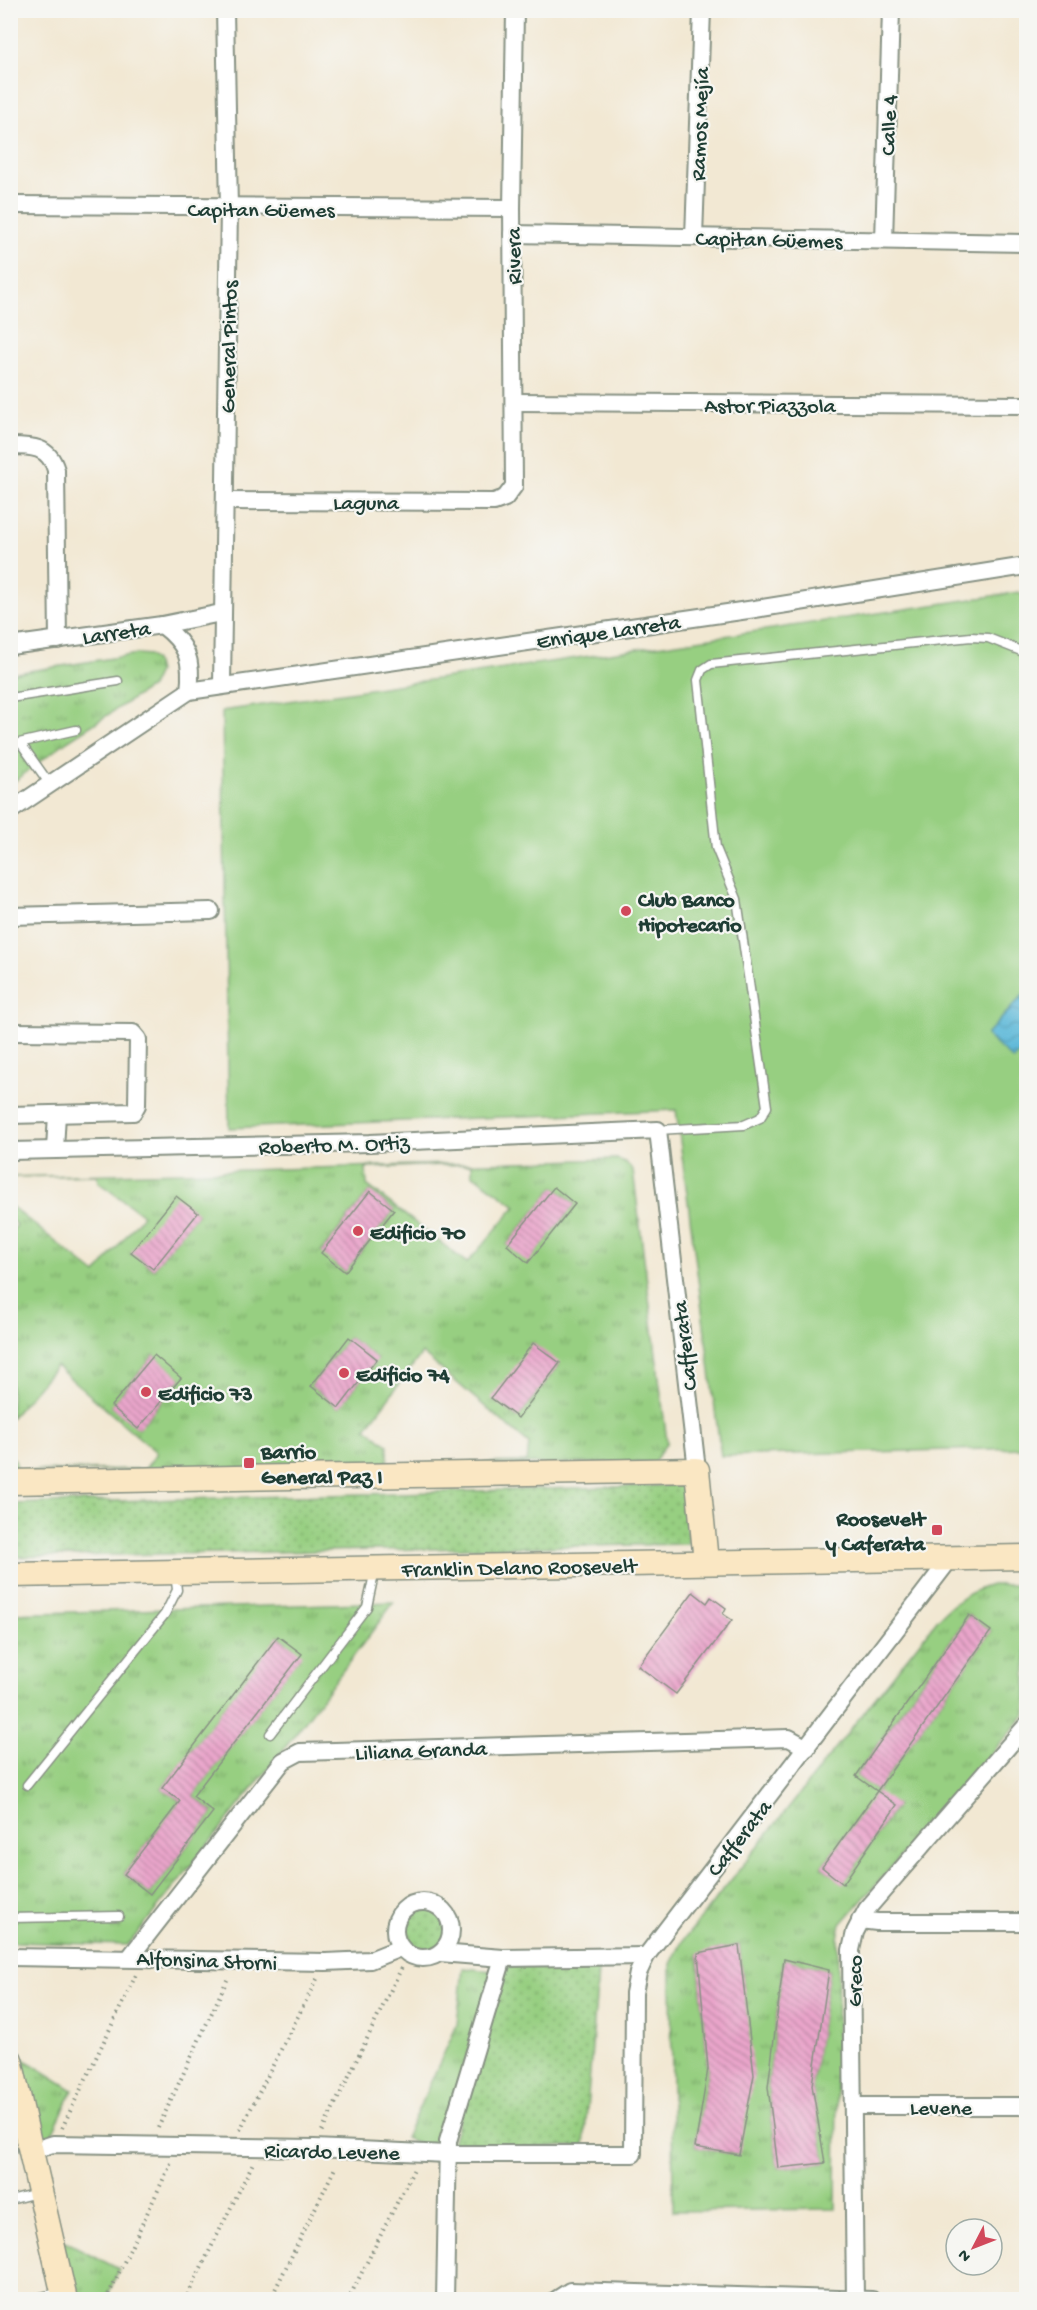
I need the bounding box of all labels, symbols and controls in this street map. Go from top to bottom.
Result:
street label: Ramos Mejía [687,66,717,182]
street label: Calle 4 [877,94,905,156]
street label: Capitan Güemes [187,199,336,225]
street label: Rivera [502,226,529,285]
street label: Capitan Güemes [695,228,844,256]
street label: General Pintos [217,279,245,414]
street label: Astor Piazzola [704,395,837,421]
street label: Laguna [333,492,400,518]
street label: Enrique Larreta [535,611,683,657]
street label: Larreta [81,617,153,653]
place label: Club Banco Hipotecario [637,889,742,940]
marker: Club Banco Hipotecario [619,904,633,918]
street label: Roberto M. Ortiz [258,1131,411,1163]
place label: Edificio 70 [370,1222,466,1248]
marker: Edificio 70 [351,1224,365,1238]
street label: Cafferata [668,1298,705,1392]
place label: Edificio 74 [356,1364,450,1390]
marker: Edificio 74 [337,1366,351,1380]
place label: Edificio 73 [158,1383,253,1409]
marker: Edificio 73 [139,1385,153,1399]
place label: Barrio General Paz I [260,1441,383,1492]
marker: Barrio General Paz I [242,1456,256,1470]
place label: Roosevelt y Caferata [825,1508,927,1559]
marker: Roosevelt y Caferata [930,1523,944,1537]
street label: Franklin Delano Roosevelt [400,1555,639,1585]
street label: Liliana Granda [355,1738,488,1768]
street label: Cafferata [703,1795,780,1883]
street label: Alfonsina Storni [136,1948,278,1978]
street label: Greco [844,1955,870,2007]
street label: Levene [910,2097,973,2123]
street label: Ricardo Levene [264,2140,401,2168]
north arrow [944,2217,1004,2277]
text: N [955,2244,976,2265]

